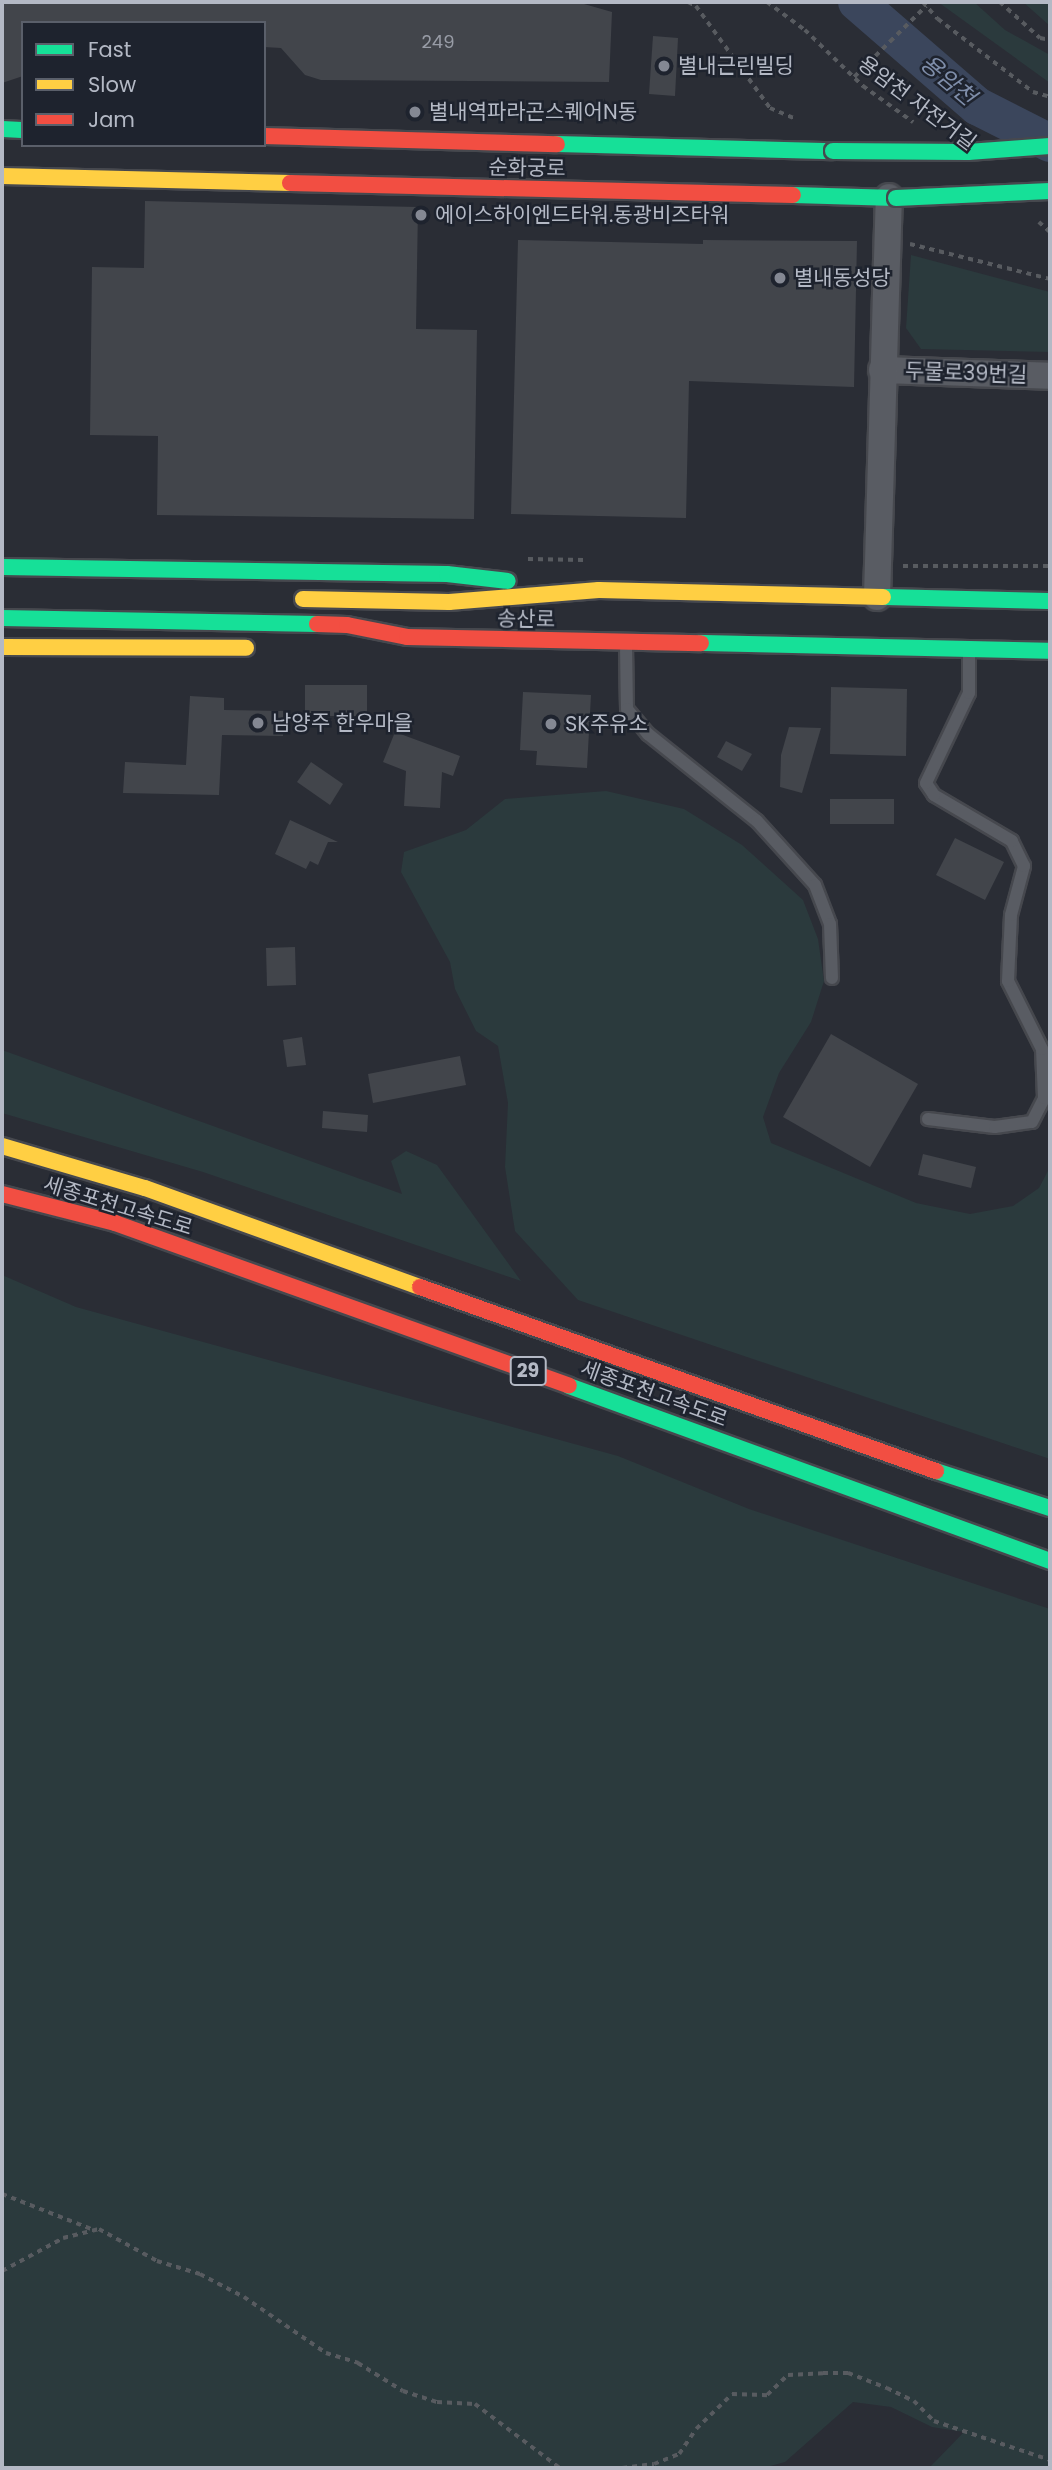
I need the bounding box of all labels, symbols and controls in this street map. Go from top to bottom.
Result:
legend [21,21,266,147]
house number: 249 [421,31,455,53]
text: Fast [88,35,131,64]
water label: 용암천 [915,49,981,111]
street label: 용암천 자전거길 [853,51,981,155]
place label: 별내근린빌딩 [678,53,794,79]
marker: 별내근린빌딩 [656,58,672,74]
text: Slow [88,70,136,99]
place label: 별내역파라곤스퀘어N동 [429,99,637,125]
marker: 별내역파라곤스퀘어N동 [407,104,423,120]
text: Jam [88,105,135,134]
street label: 순화궁로 [488,155,566,181]
place label: 에이스하이엔드타워.동광비즈타워 [435,202,729,228]
marker: 에이스하이엔드타워.동광비즈타워 [413,207,429,223]
place label: 별내동성당 [794,265,891,291]
marker: 별내동성당 [772,270,788,286]
street label: 두물로39번길 [904,358,1028,388]
street label: 송산로 [497,606,555,632]
place label: 남양주 한우마을 [272,710,413,736]
place label: SK주유소 [565,711,648,737]
marker: 남양주 한우마을 [250,715,266,731]
marker: SK주유소 [543,716,559,732]
street label: 세종포천고속도로 [40,1171,196,1241]
road number: 29 [509,1356,547,1386]
street label: 세종포천고속도로 [577,1356,731,1432]

